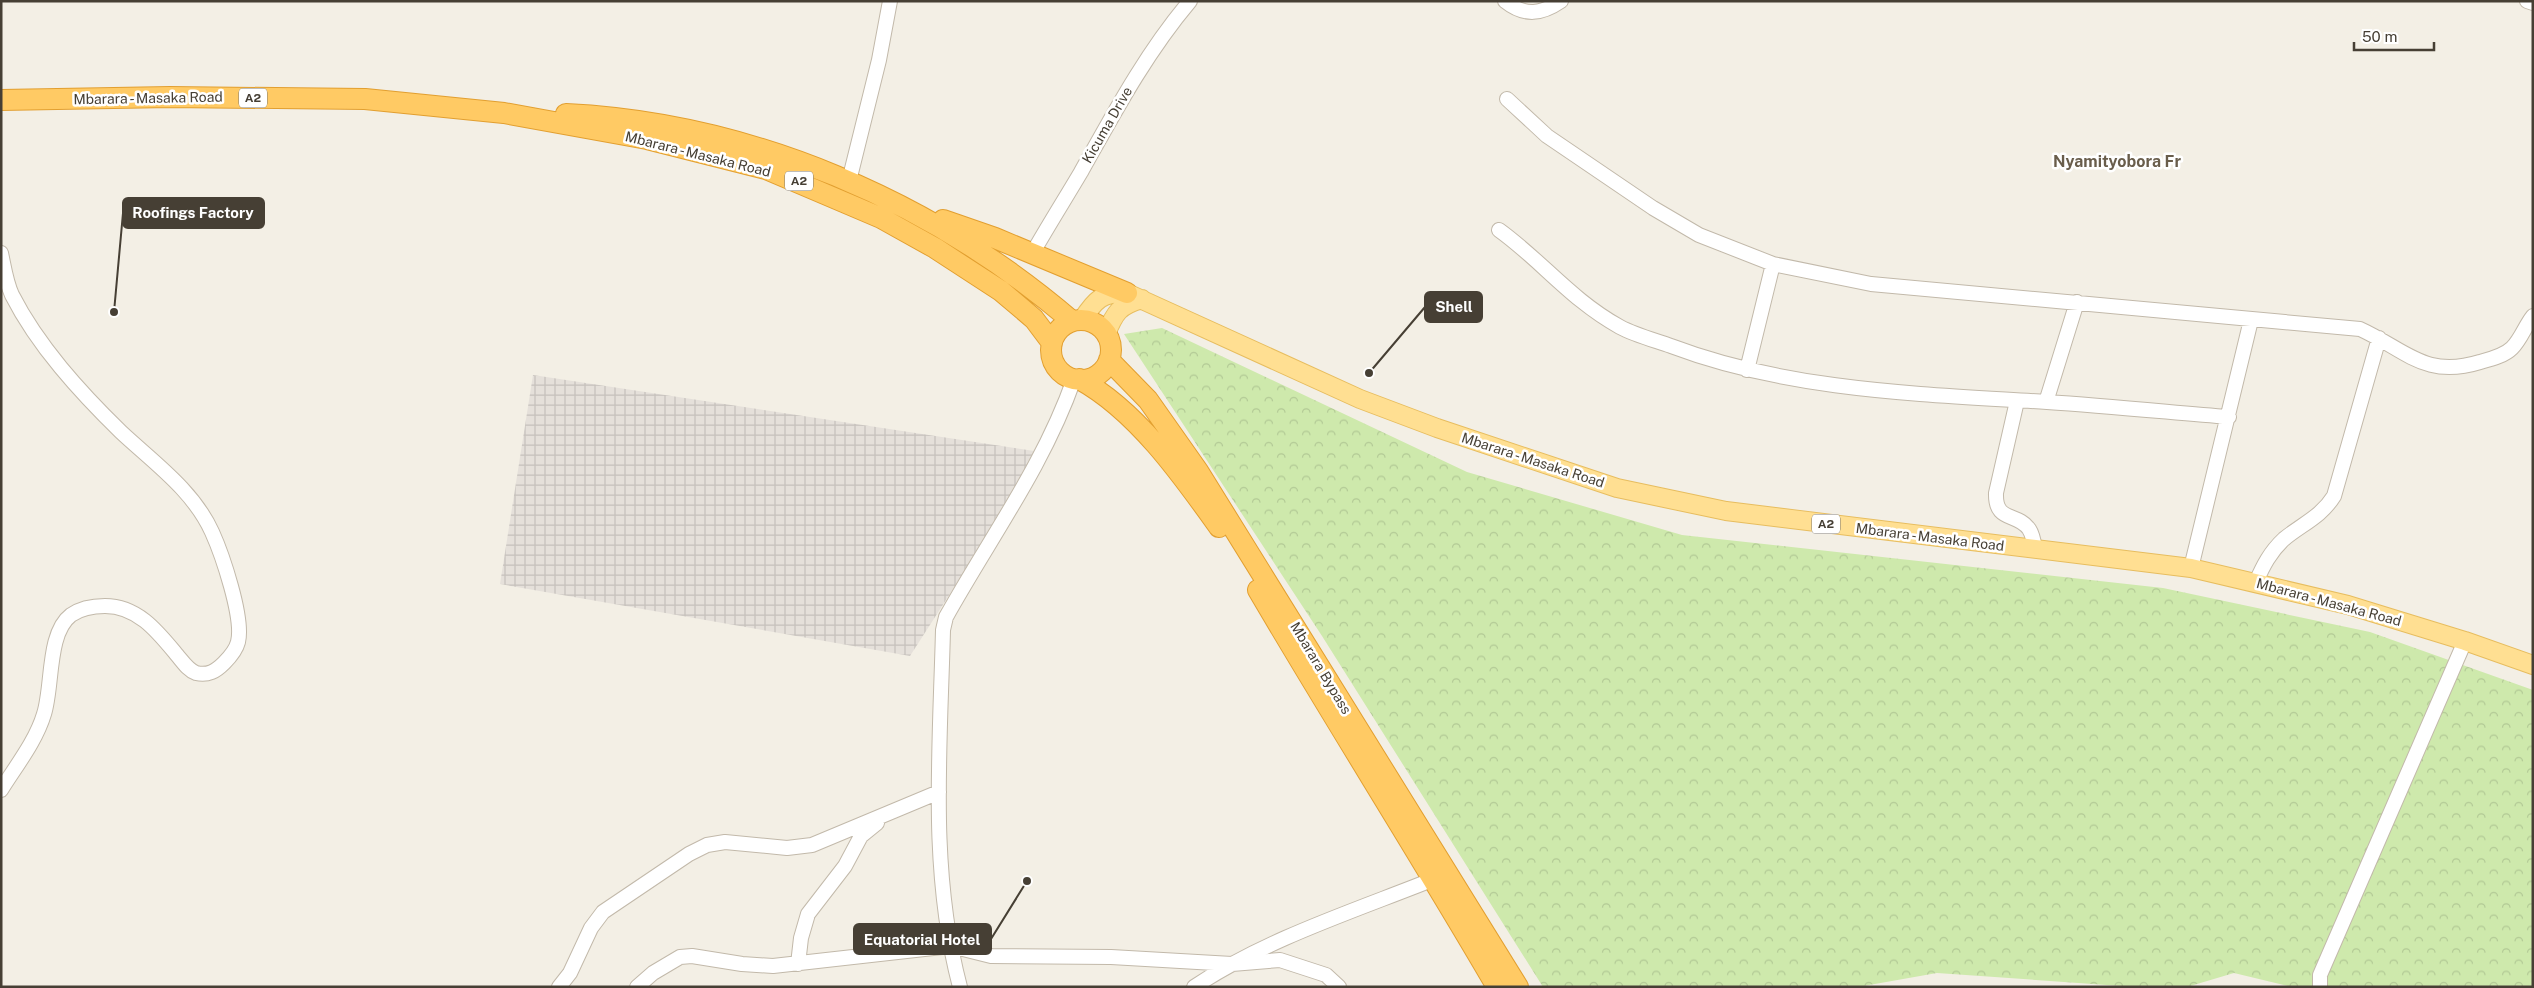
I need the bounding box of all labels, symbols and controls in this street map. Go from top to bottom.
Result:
scale bar [2354,20,2434,52]
text: 50 m [2362,28,2397,45]
street label: Kicuma Drive [1079,84,1135,166]
street label: Mbarara - Masaka Road [73,89,223,107]
road number: A2 [239,89,267,108]
street label: Mbarara - Masaka Road [624,128,772,180]
district label: Nyamityobora Fr [2053,152,2181,171]
road number: A2 [785,172,813,190]
callout: Roofings Factory [123,198,264,228]
text: Roofings Factory [132,204,254,221]
callout: Shell [1425,292,1482,322]
text: Shell [1435,298,1473,315]
street label: Mbarara - Masaka Road [1459,429,1607,491]
road number: A2 [1812,514,1840,534]
street label: Mbarara - Masaka Road [1855,520,2005,554]
street label: Mbarara - Masaka Road [2255,575,2403,629]
street label: Mbarara Bypass [1287,619,1355,717]
callout: Equatorial Hotel [854,924,991,954]
text: Equatorial Hotel [864,931,980,948]

